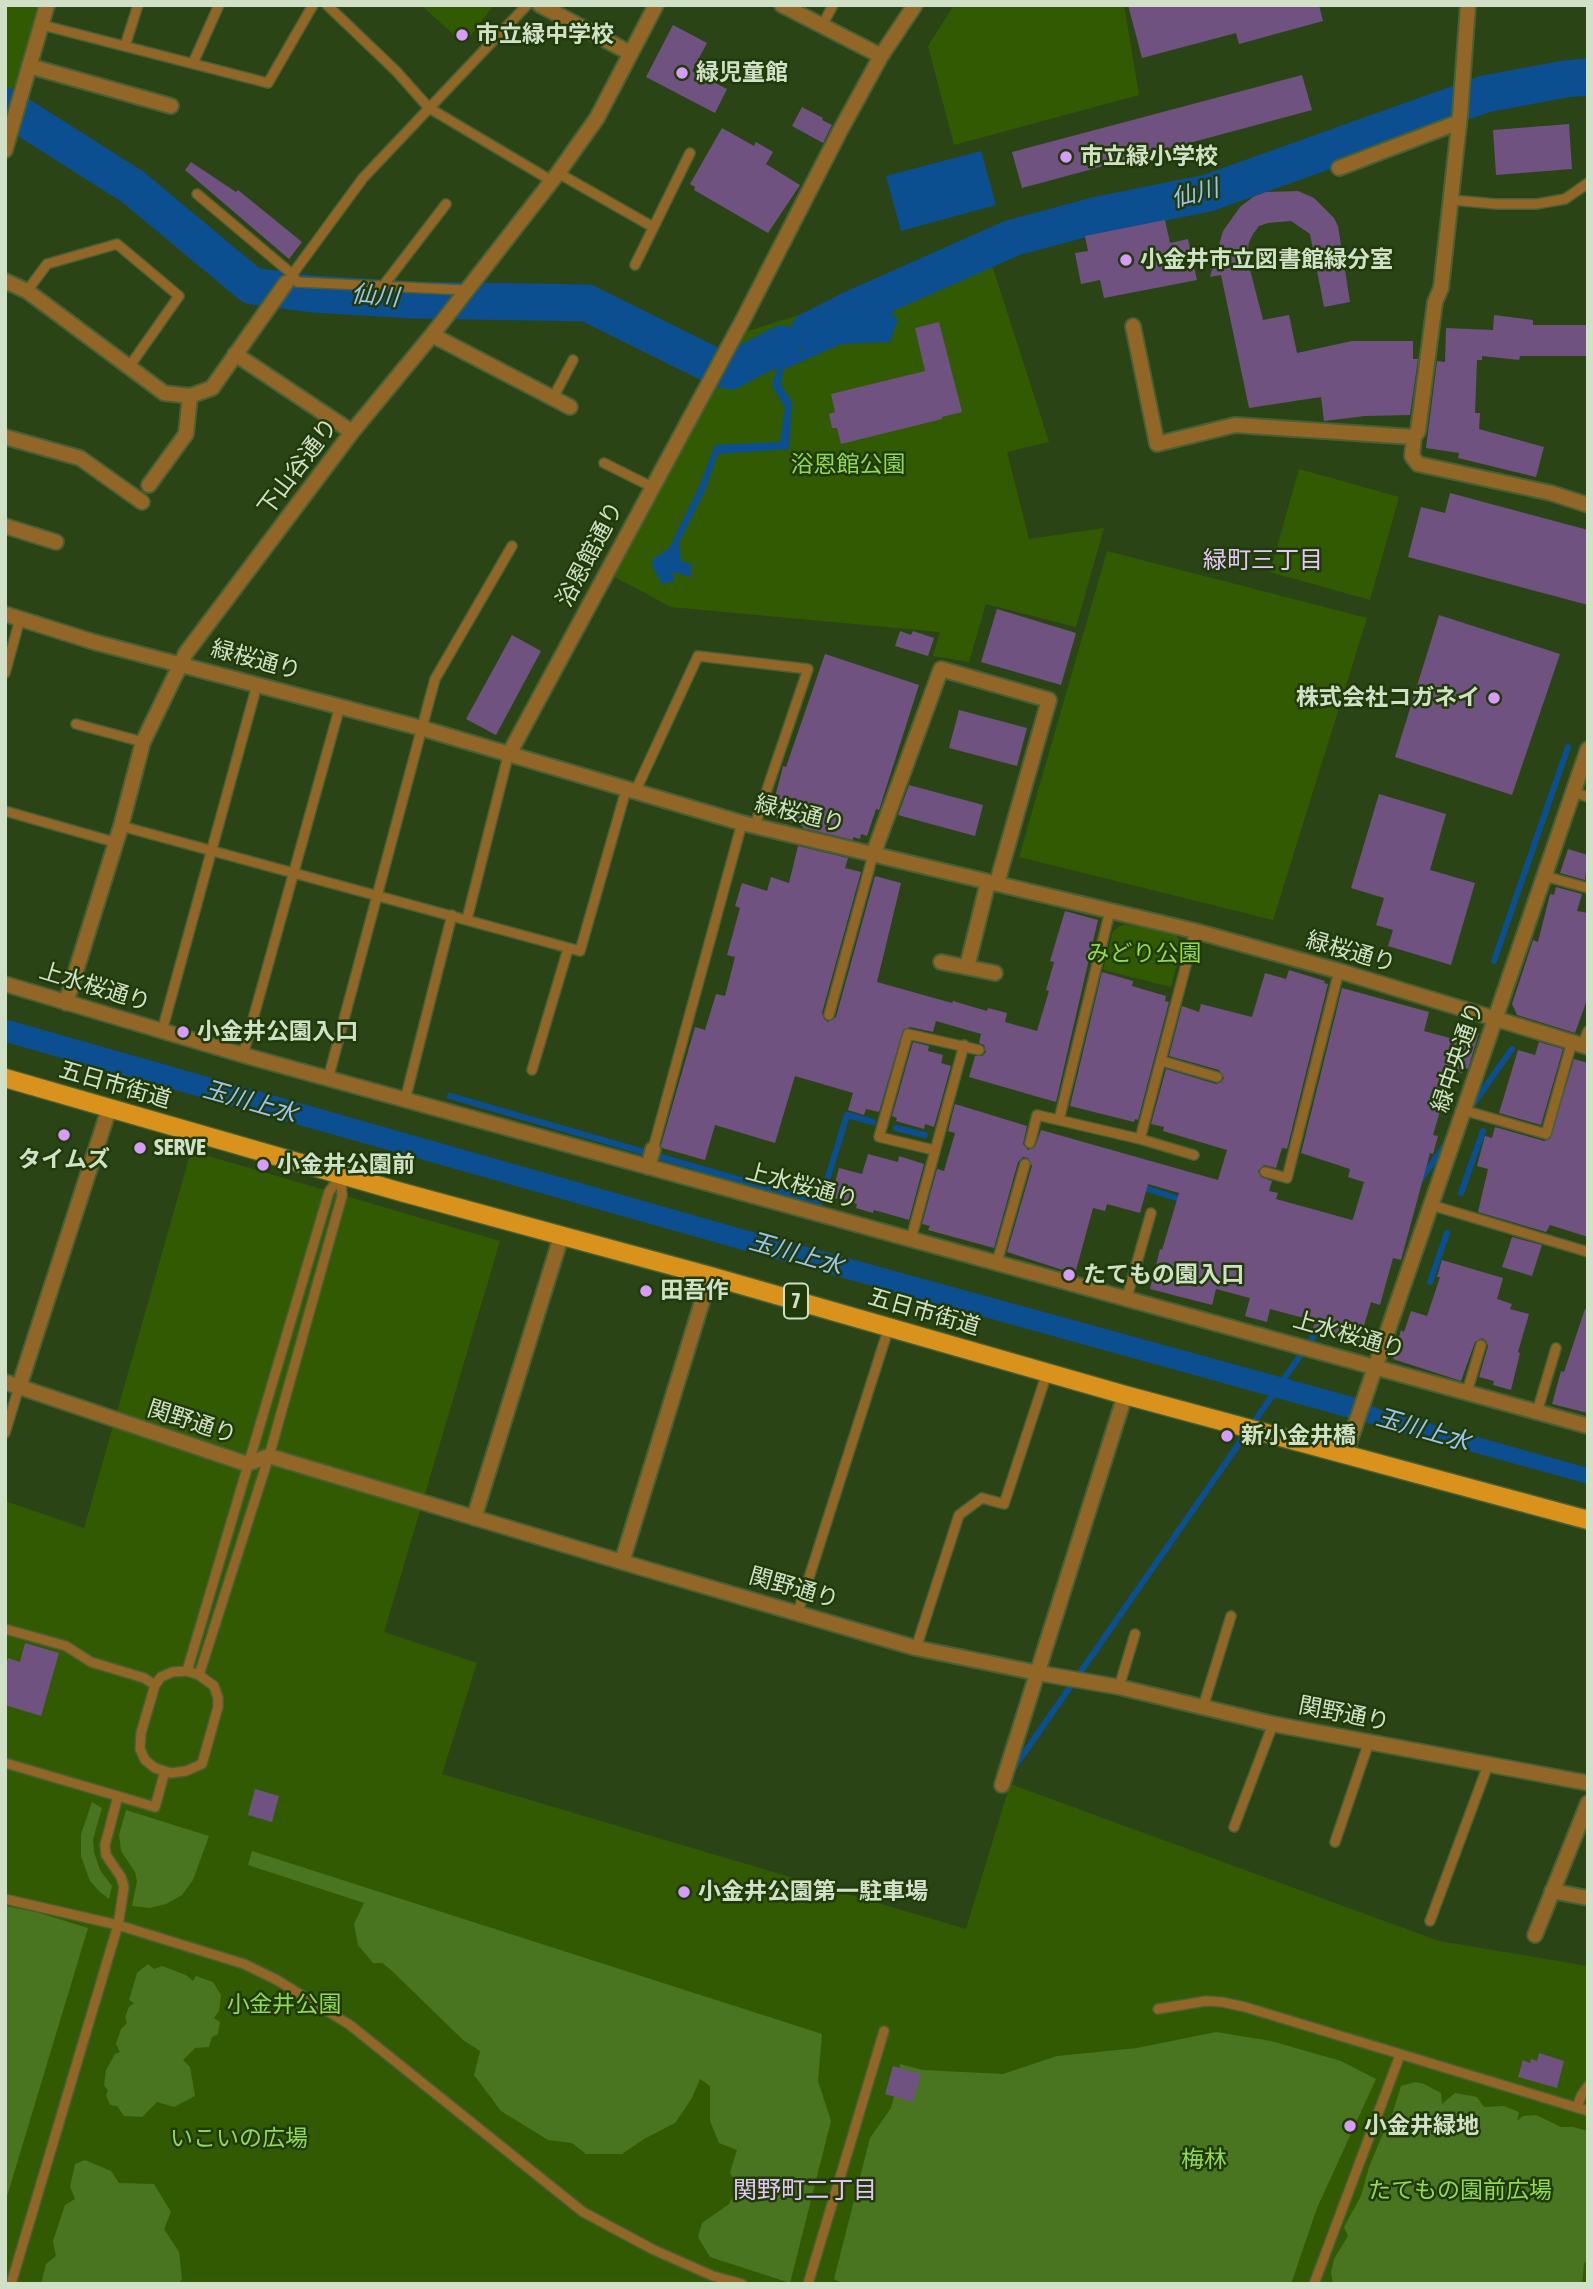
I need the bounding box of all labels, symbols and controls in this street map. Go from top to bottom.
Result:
place label: 市立緑中学校 [476,21,614,49]
marker: 市立緑中学校 [454,27,470,43]
place label: 緑児童館 [696,59,788,87]
marker: 緑児童館 [674,65,690,81]
place label: 市立緑小学校 [1080,143,1218,171]
marker: 市立緑小学校 [1058,149,1074,165]
water label: 仙川 [1168,174,1222,214]
place label: 小金井市立図書館緑分室 [1140,246,1393,274]
marker: 小金井市立図書館緑分室 [1118,252,1134,268]
water label: 仙川 [350,280,400,312]
street label: 下山谷通り [252,413,344,521]
park label: 浴恩館公園 [791,451,905,479]
street label: 浴恩館通り [551,497,629,611]
district label: 緑町三丁目 [1203,546,1323,574]
street label: 緑桜通り [208,635,304,685]
place label: 株式会社コガネイ [1296,684,1480,712]
marker: 株式会社コガネイ [1486,690,1502,706]
street label: 緑桜通り [752,789,848,839]
street label: 緑桜通り [1303,926,1399,978]
park label: みどり公園 [1087,940,1201,968]
street label: 上水桜通り [36,957,154,1017]
street label: 緑中央通り [1426,998,1490,1116]
place label: 小金井公園入口 [197,1018,358,1046]
marker: 小金井公園入口 [175,1024,191,1040]
street label: 五日市街道 [56,1056,174,1114]
water label: 玉川上水 [200,1075,300,1129]
marker: タイムズ [56,1127,72,1143]
place label: SERVE [154,1134,206,1162]
marker: SERVE [132,1140,148,1156]
place label: タイムズ [18,1146,110,1174]
place label: 小金井公園前 [277,1151,415,1179]
marker: 小金井公園前 [255,1157,271,1173]
street label: 上水桜通り [743,1158,861,1214]
water label: 玉川上水 [746,1227,846,1281]
place label: たてもの園入口 [1083,1261,1244,1289]
marker: たてもの園入口 [1061,1267,1077,1283]
place label: 田吾作 [660,1277,729,1305]
marker: 田吾作 [638,1283,654,1299]
street label: 五日市街道 [865,1283,983,1341]
road number: 7 [784,1284,808,1318]
street label: 上水桜通り [1290,1306,1408,1364]
street label: 関野通り [144,1395,240,1449]
water label: 玉川上水 [1373,1403,1473,1457]
place label: 新小金井橋 [1241,1422,1356,1450]
marker: 新小金井橋 [1219,1428,1235,1444]
street label: 関野通り [746,1562,842,1614]
street label: 関野通り [1296,1692,1392,1736]
place label: 小金井公園第一駐車場 [698,1878,928,1906]
marker: 小金井公園第一駐車場 [676,1884,692,1900]
park label: 小金井公園 [227,1991,341,2019]
place label: 小金井緑地 [1364,2112,1479,2140]
marker: 小金井緑地 [1342,2118,1358,2134]
park label: いこいの広場 [170,2125,308,2153]
park label: 梅林 [1181,2146,1227,2174]
district label: 関野町二丁目 [733,2176,877,2204]
park label: たてもの園前広場 [1368,2177,1552,2205]

